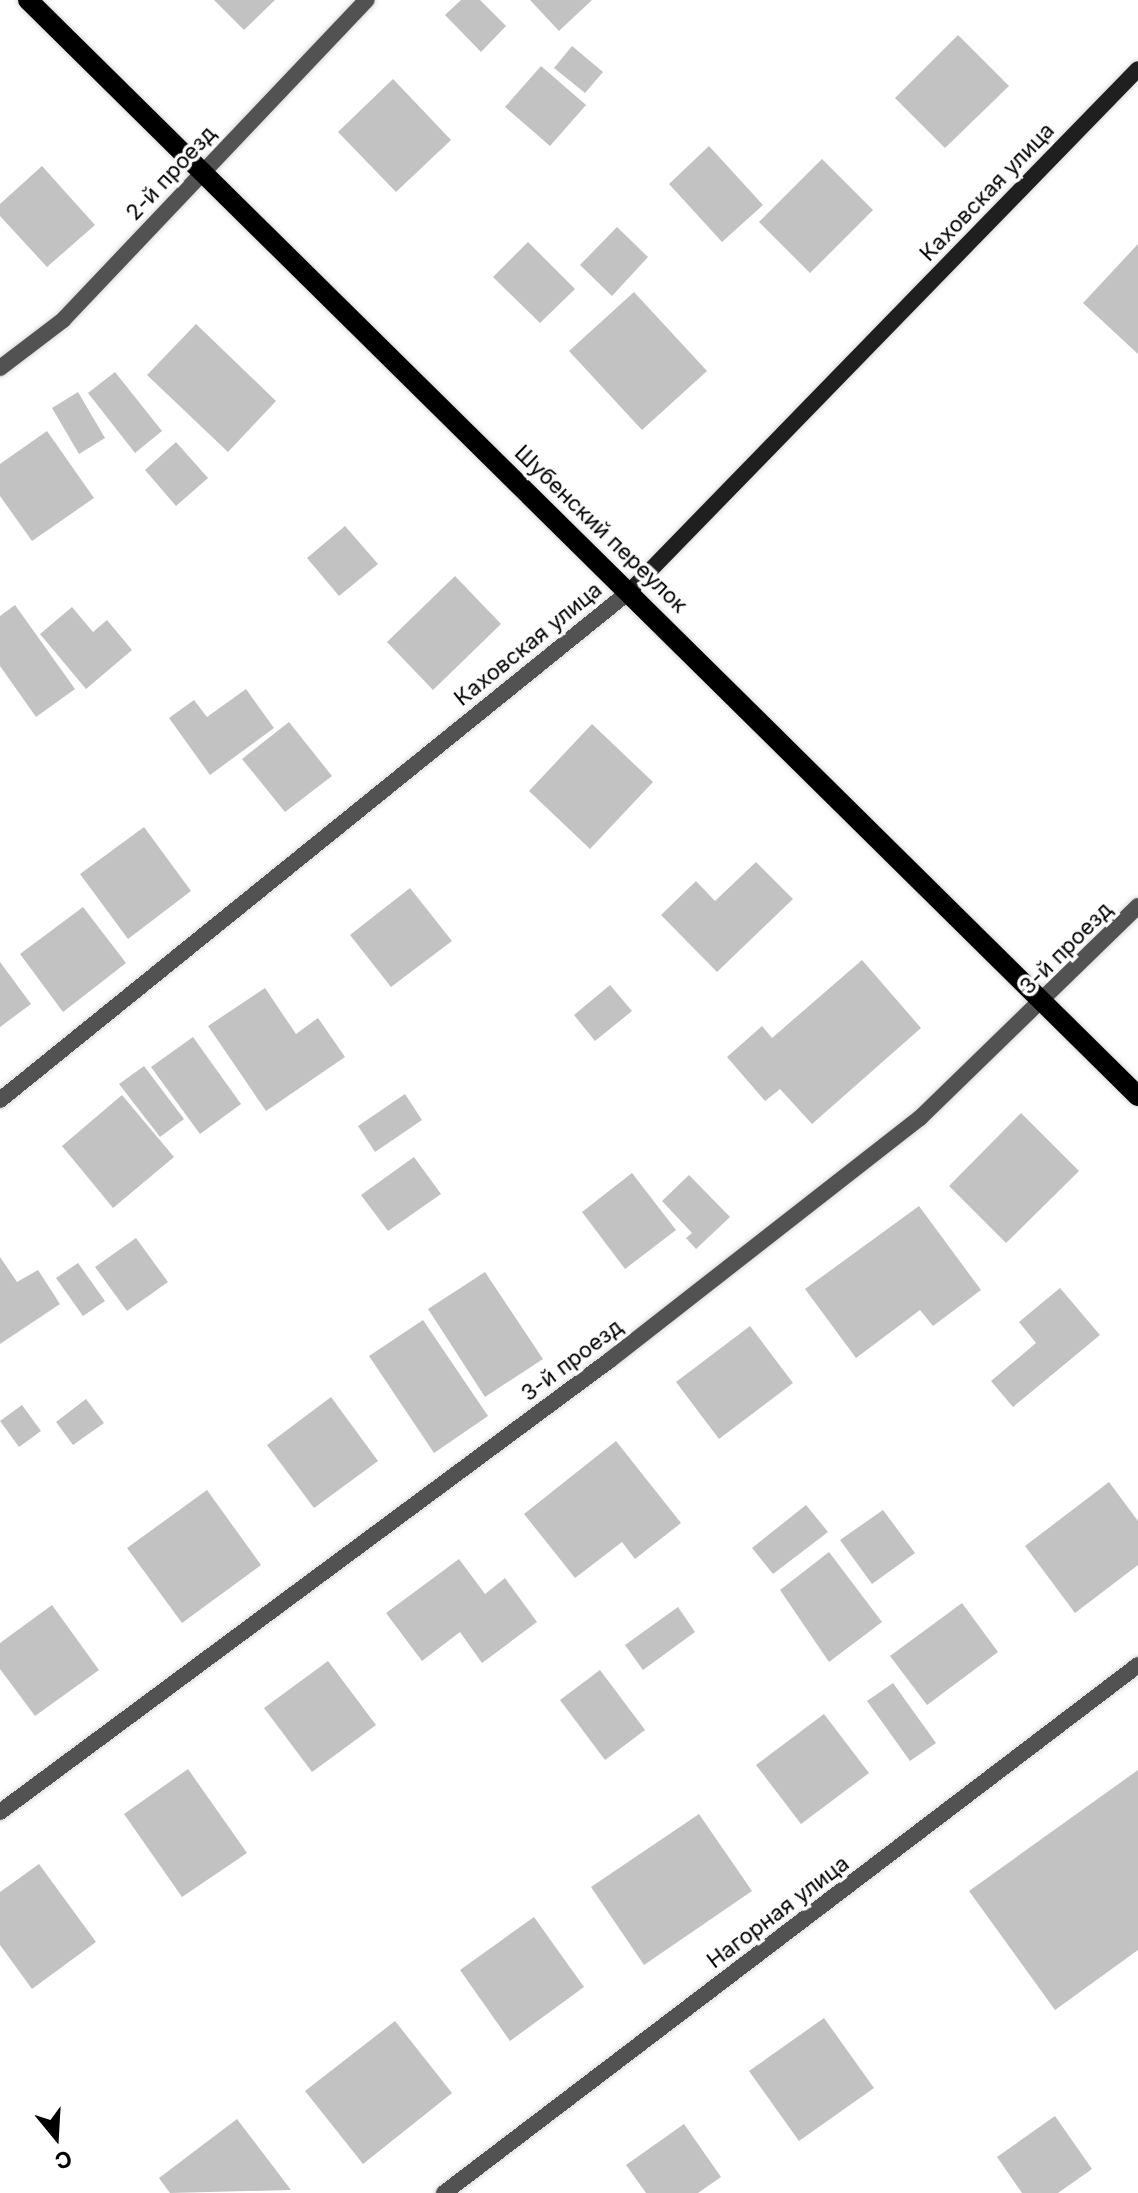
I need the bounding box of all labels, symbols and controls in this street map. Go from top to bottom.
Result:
street label: Каховская улица [914,117,1060,267]
street label: 2-й проезд [120,120,222,226]
street label: Шубенский переулок [509,440,693,618]
street label: Каховская улица [449,576,607,712]
street label: 3-й проезд [1014,896,1118,1000]
street label: 3-й проезд [516,1313,628,1407]
street label: Нагорная улица [702,1850,854,1974]
north arrow [16,2097,96,2177]
text: С [52,2145,75,2175]

